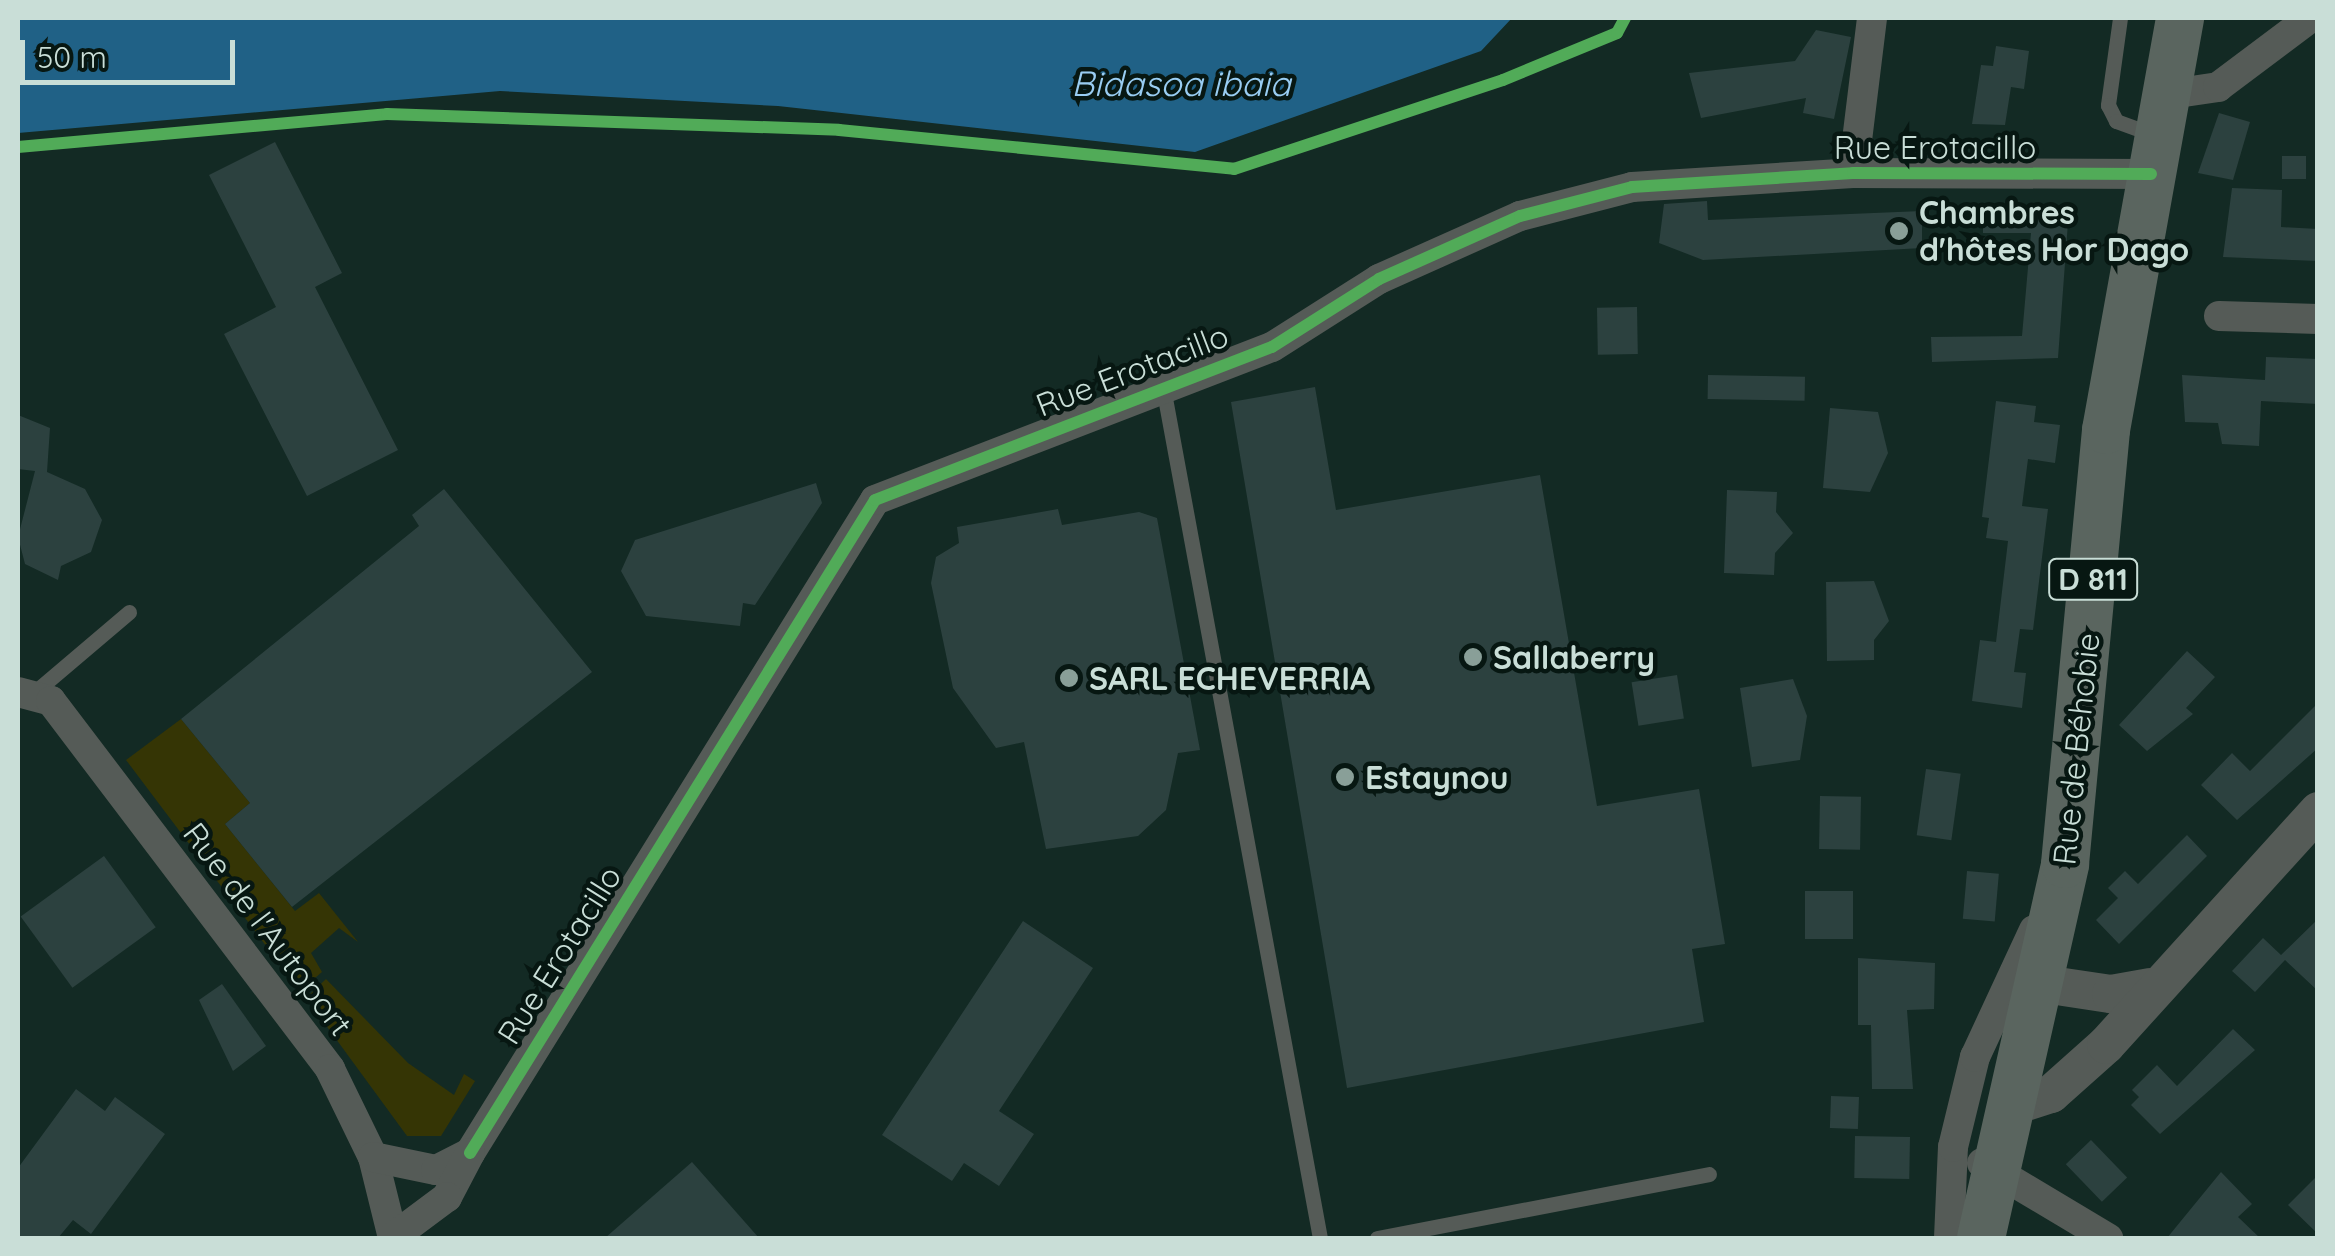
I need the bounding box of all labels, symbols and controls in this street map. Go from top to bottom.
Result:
scale bar [25,20,240,82]
text: 50 m [37,38,107,76]
water label: Bidasoa ibaia [1071,62,1291,104]
street label: Rue Erotacillo [1834,128,2036,166]
place label: Chambres d'hôtes Hor Dago [1919,194,2189,269]
marker: Chambres d'hôtes Hor Dago [1888,220,1910,242]
street label: Rue Erotacillo [1031,316,1233,424]
road number: D 811 [2048,554,2138,604]
street label: Rue de Béhobie [2045,631,2107,867]
place label: Sallaberry [1493,638,1655,676]
marker: Sallaberry [1462,646,1484,668]
place label: SARL ECHEVERRIA [1089,659,1370,697]
marker: SARL ECHEVERRIA [1058,667,1080,689]
place label: Estaynou [1365,758,1509,796]
marker: Estaynou [1334,766,1356,788]
street label: Rue de l'Autoport [176,815,360,1043]
street label: Rue Erotacillo [489,859,629,1051]

